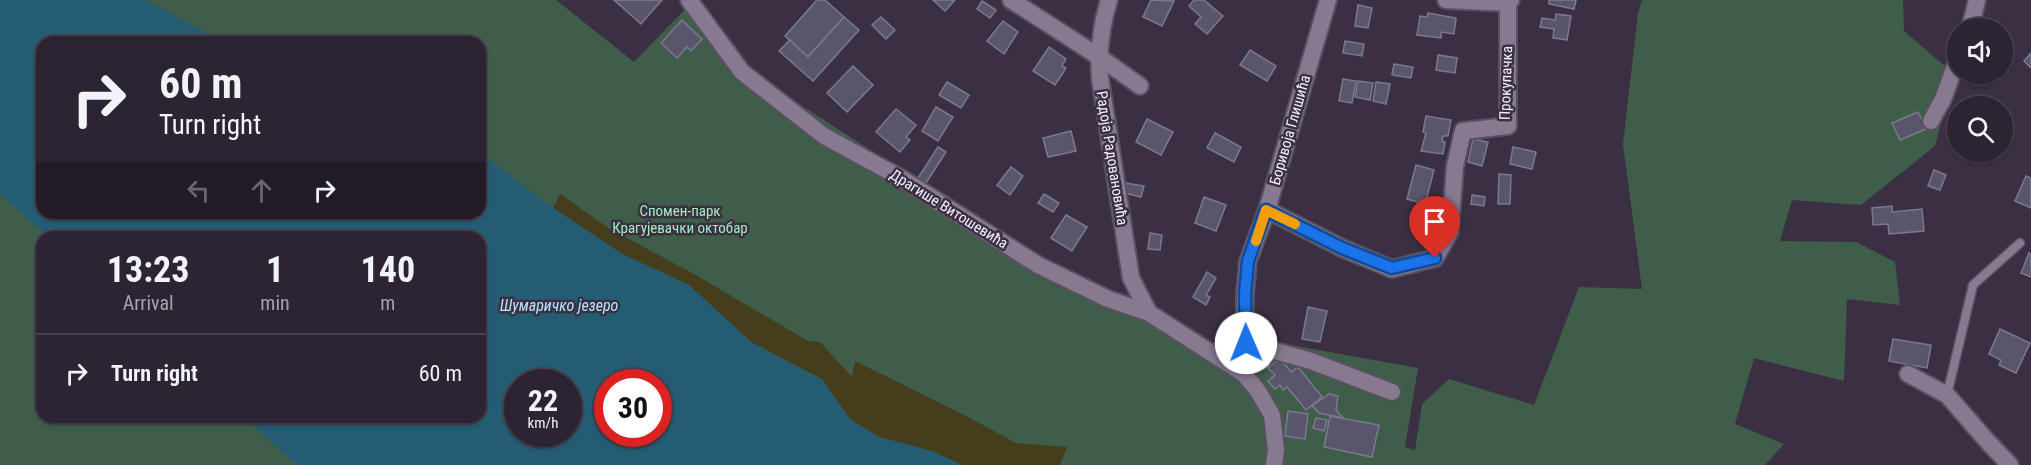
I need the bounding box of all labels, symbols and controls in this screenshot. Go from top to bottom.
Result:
map controls [1947,18,2013,162]
button: sound [1947,18,2013,84]
street label: Прокупачка [1496,46,1516,120]
text: 60 m [159,59,242,108]
icon: right [60,60,138,138]
street label: Боривоја Глишића [1266,73,1314,187]
street label: Радоја Радовановића [1092,90,1132,226]
button: search [1947,96,2013,162]
text: Turn right [159,109,261,141]
street label: Драгише Витошевића [887,165,1011,253]
icon: left [182,174,215,207]
icon: ahead [245,174,278,207]
icon: right [308,174,341,207]
pin [1409,196,1460,258]
park label: Спомен-парк Крагујевачки октобар [612,202,748,237]
icon: arrive [1418,205,1451,238]
text: 13:23 [107,249,189,291]
text: 1 [266,249,284,291]
text: 140 [361,249,415,291]
text: Arrival [123,291,174,315]
text: min [260,291,290,315]
text: m [380,291,395,315]
water label: Шумаричко језеро [500,296,619,315]
position arrow [1214,311,1278,375]
icon: right [60,357,93,390]
text: Turn right [111,361,198,386]
text: 60 m [419,361,462,386]
speed limit sign: 30 [594,369,672,447]
text: 22 [528,383,558,418]
text: km/h [528,414,558,432]

